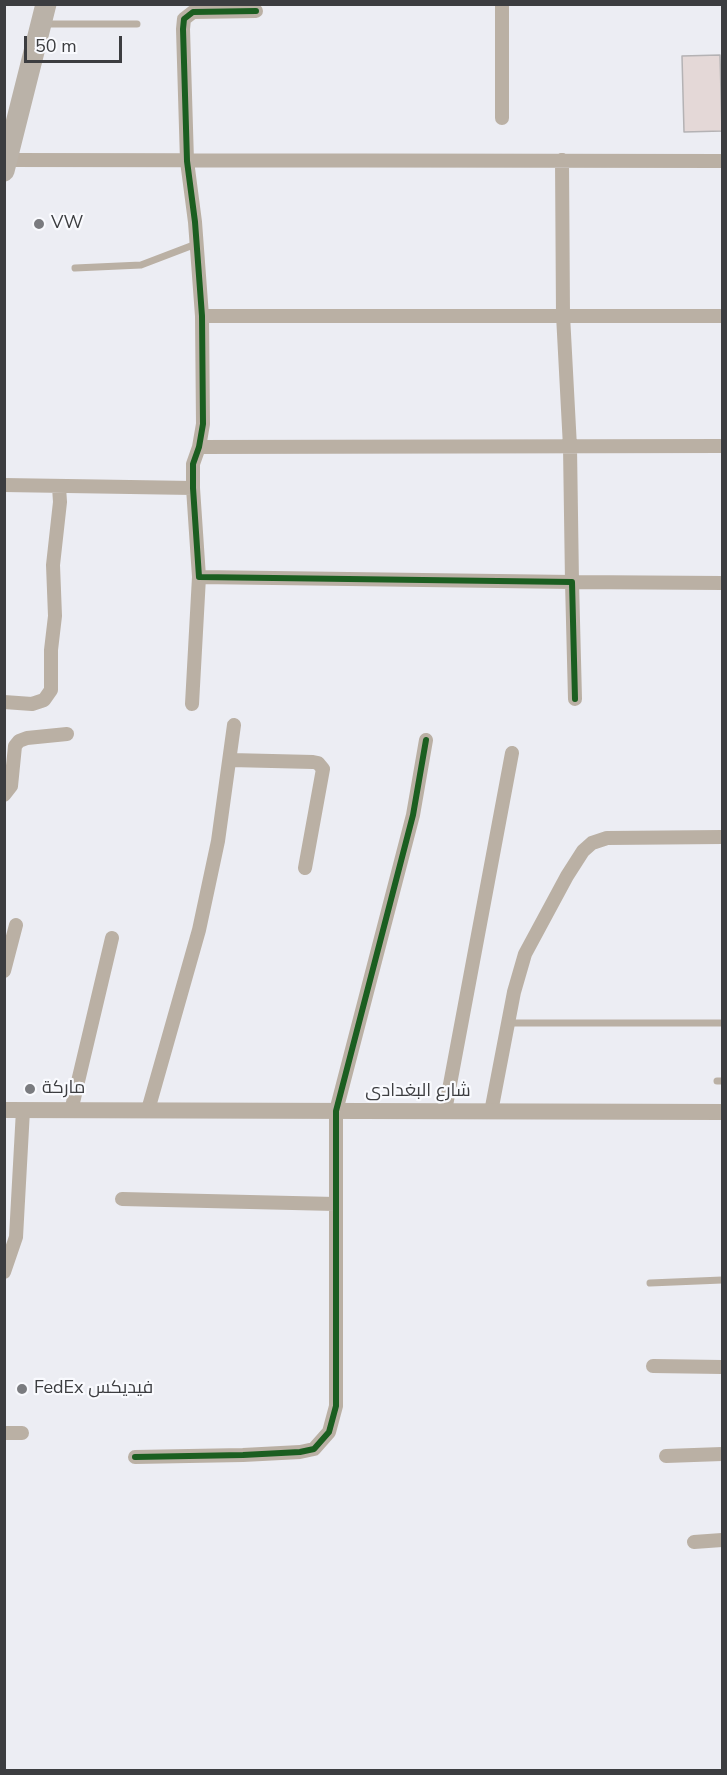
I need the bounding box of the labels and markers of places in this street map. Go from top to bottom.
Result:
place label: VW [51,213,83,235]
marker: VW [32,217,46,231]
place label: ماركة [42,1078,85,1100]
marker: ماركة [23,1082,37,1096]
place label: FedEx فيديكس [34,1378,153,1400]
marker: FedEx فيديكس [15,1382,29,1396]

